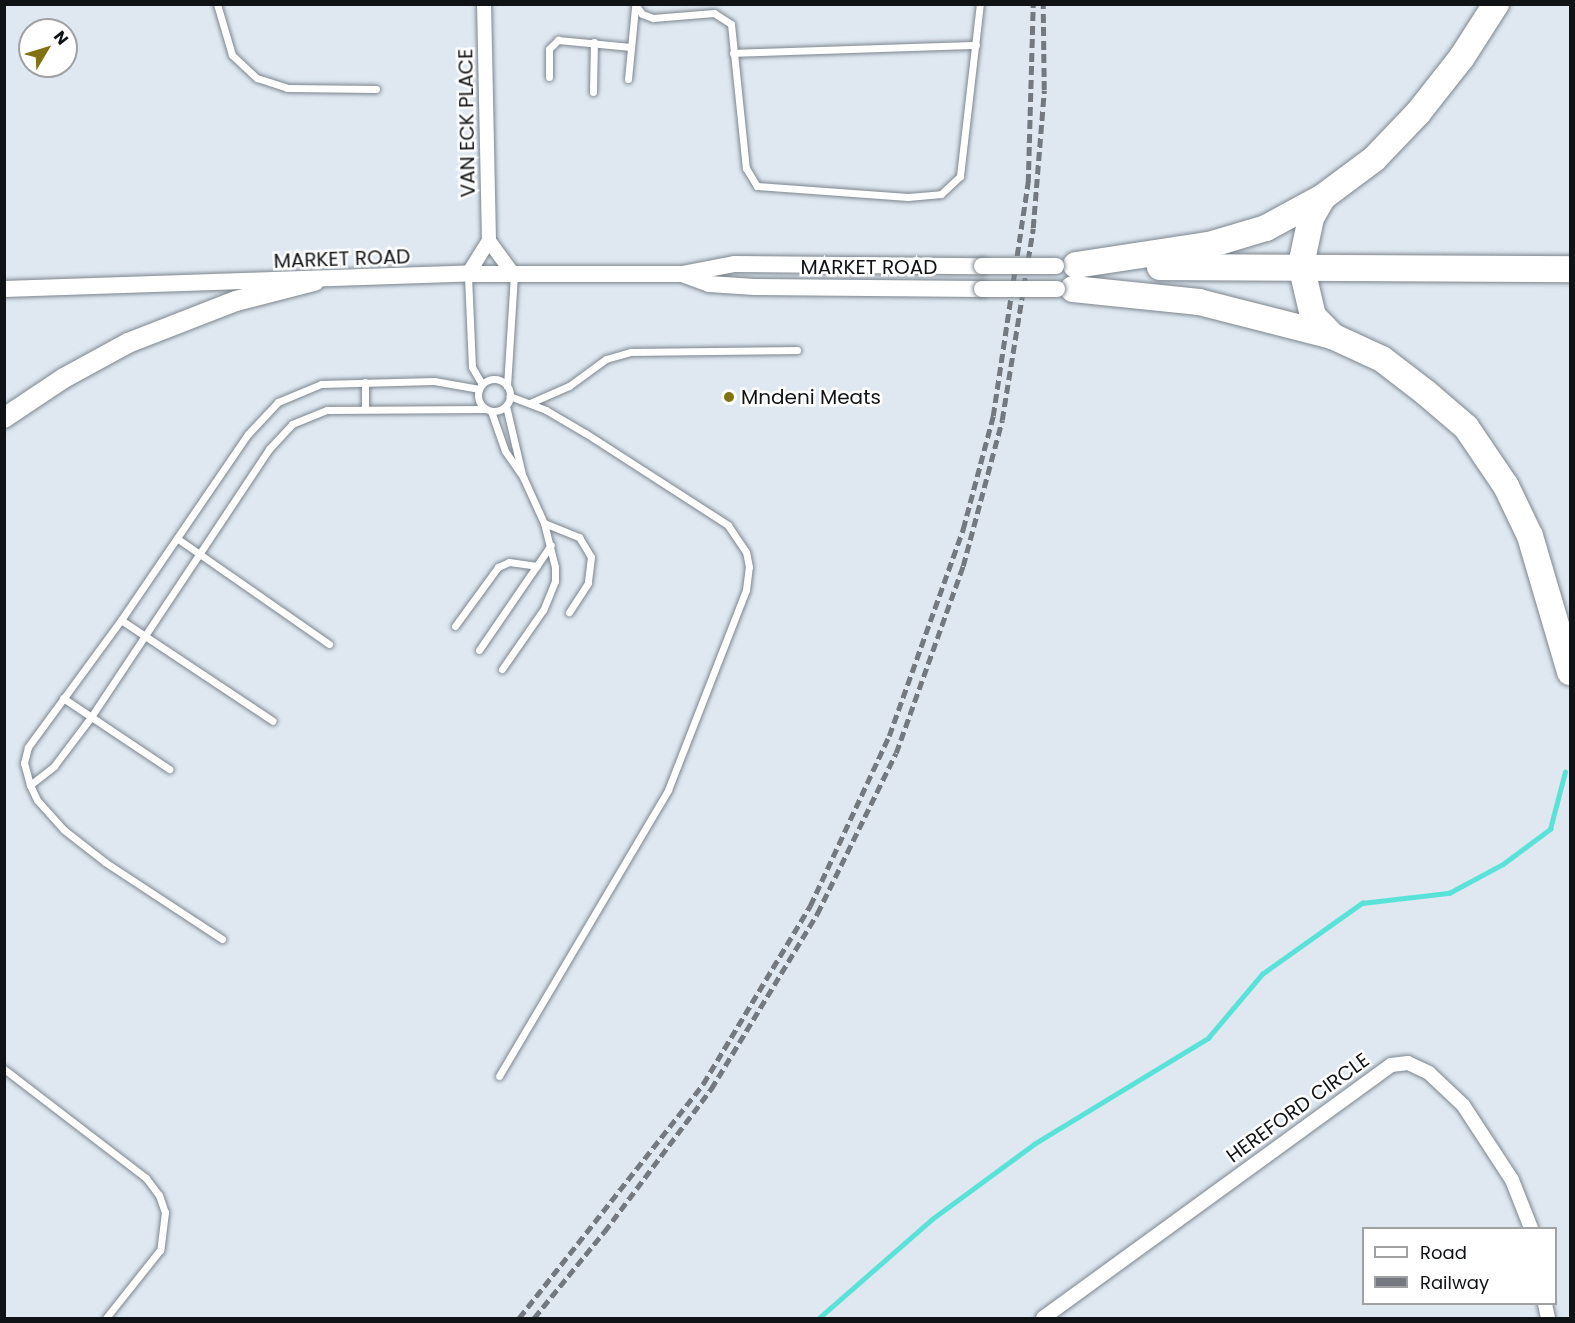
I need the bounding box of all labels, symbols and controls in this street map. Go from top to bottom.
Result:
north arrow [18,18,78,78]
text: N [48,26,74,50]
street label: VAN ECK PLACE [454,48,480,198]
street label: MARKET ROAD [273,245,411,273]
street label: MARKET ROAD [801,255,937,279]
place label: Mndeni Meats [741,385,881,409]
marker: Mndeni Meats [722,390,736,404]
street label: HEREFORD CIRCLE [1222,1048,1374,1168]
legend [1362,1227,1557,1305]
text: Road [1420,1240,1467,1265]
text: Railway [1420,1270,1489,1295]

